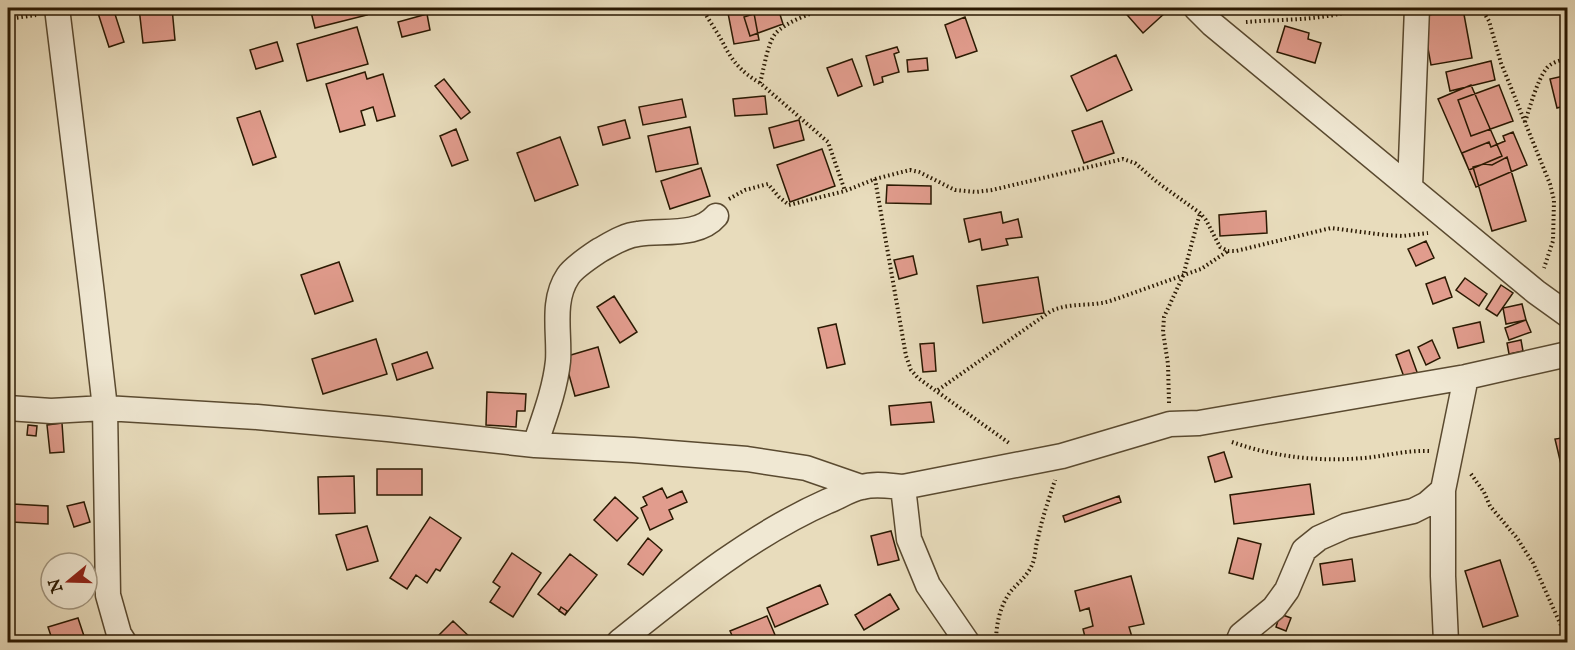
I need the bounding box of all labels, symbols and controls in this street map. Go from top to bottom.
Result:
north arrow [39,551,99,611]
text: N [45,575,69,596]

